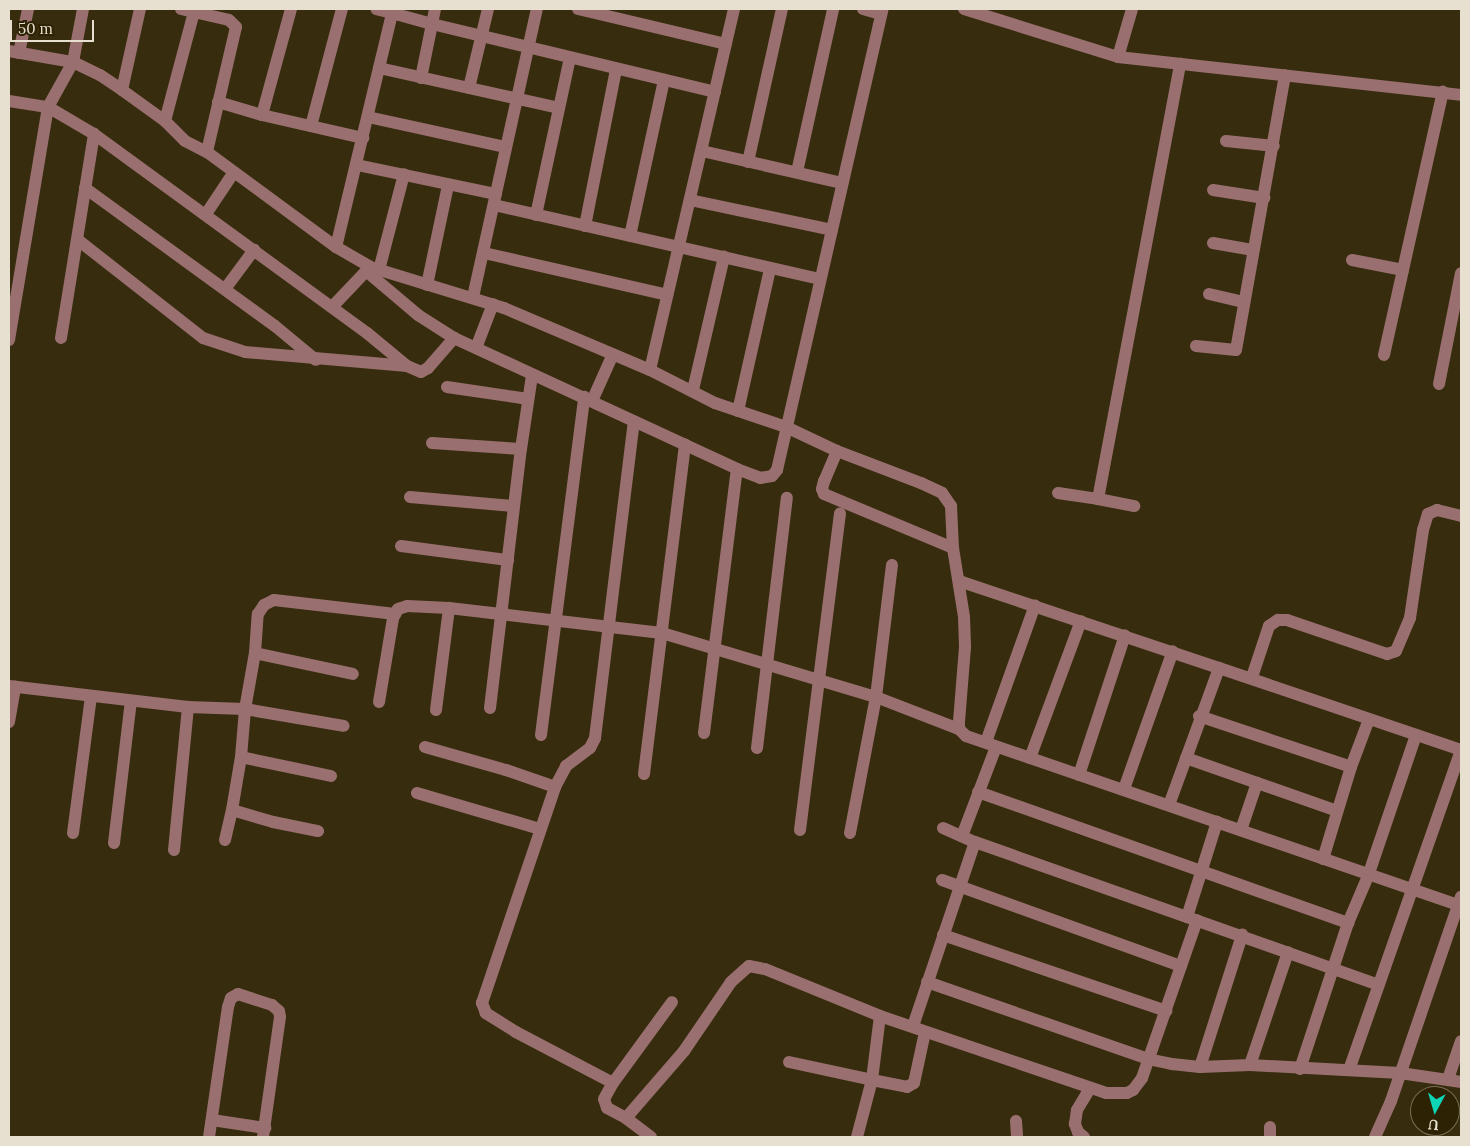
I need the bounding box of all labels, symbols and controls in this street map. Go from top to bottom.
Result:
scale bar [12,10,96,42]
text: 50 m [18,19,53,38]
north arrow [1410,1086,1460,1136]
text: U [1427,1115,1440,1134]

